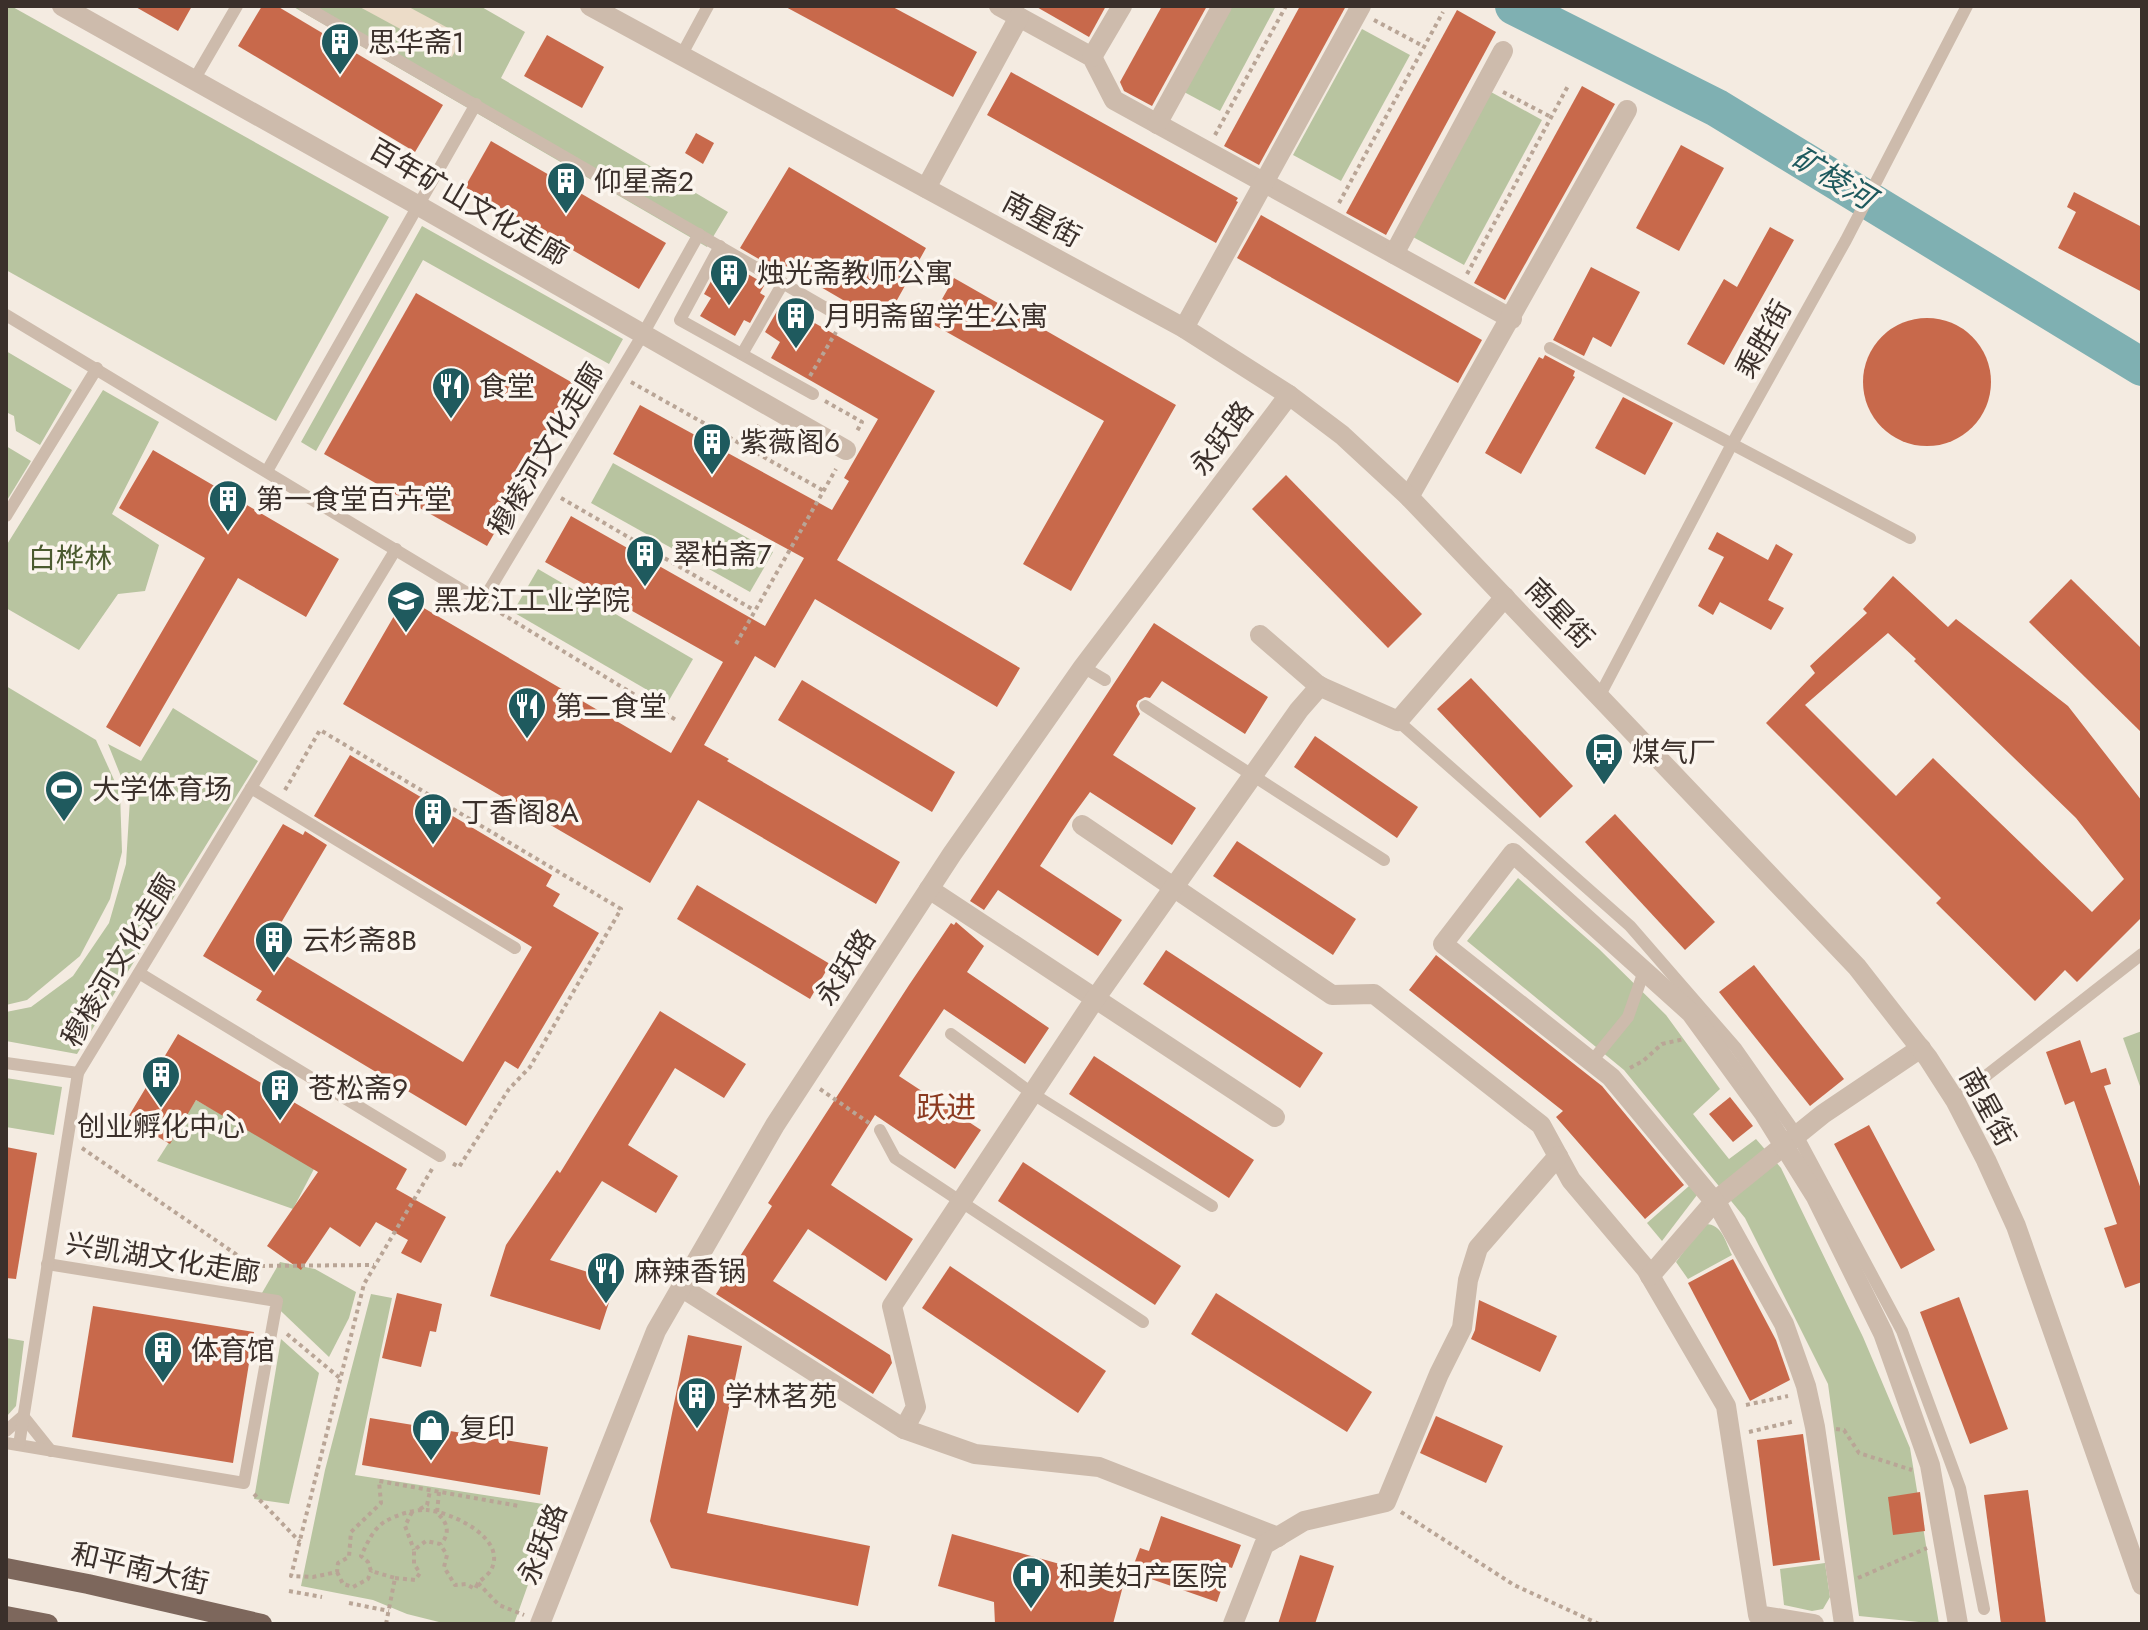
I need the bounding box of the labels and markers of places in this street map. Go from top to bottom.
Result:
building icon: 思华斋1 [319,21,361,76]
place label: 思华斋1 [368,22,465,63]
building icon: 仰星斋2 [545,160,587,215]
place label: 仰星斋2 [594,161,694,202]
building icon: 烛光斋教师公寓 [708,252,750,307]
place label: 烛光斋教师公寓 [757,253,953,294]
building icon: 月明斋留学生公寓 [775,295,817,350]
place label: 月明斋留学生公寓 [824,296,1048,337]
restaurant icon: 食堂 [430,365,472,420]
place label: 食堂 [479,366,535,407]
building icon: 紫薇阁6 [691,421,733,476]
place label: 紫薇阁6 [740,422,840,463]
building icon: 第一食堂百卉堂 [207,478,249,533]
place label: 第一食堂百卉堂 [256,479,452,520]
building icon: 翠柏斋7 [624,533,666,588]
place label: 翠柏斋7 [673,534,772,575]
school or university icon: 黑龙江工业学院 [385,579,427,634]
place label: 黑龙江工业学院 [434,580,630,621]
restaurant icon: 第二食堂 [506,685,548,740]
place label: 第二食堂 [555,686,667,727]
bus stop icon: 煤气厂 [1583,731,1625,786]
place label: 煤气厂 [1632,732,1716,773]
sports icon: 大学体育场 [43,768,85,823]
place label: 大学体育场 [92,769,232,810]
building icon: 丁香阁8A [412,791,454,846]
place label: 丁香阁8A [461,792,579,833]
building icon: 云杉斋8B [253,919,295,974]
place label: 云杉斋8B [302,920,417,961]
building icon: 创业孵化中心 [140,1054,182,1109]
building icon: 苍松斋9 [259,1067,301,1122]
place label: 苍松斋9 [308,1068,408,1109]
place label: 创业孵化中心 [77,1106,245,1147]
restaurant icon: 麻辣香锅 [585,1250,627,1305]
place label: 麻辣香锅 [634,1251,746,1292]
building icon: 体育馆 [142,1329,184,1384]
place label: 体育馆 [191,1330,275,1371]
building icon: 学林茗苑 [676,1375,718,1430]
place label: 学林茗苑 [725,1376,837,1417]
shop icon: 复印 [410,1407,452,1462]
place label: 复印 [459,1408,515,1449]
hospital icon: 和美妇产医院 [1010,1555,1052,1610]
place label: 和美妇产医院 [1059,1556,1227,1597]

